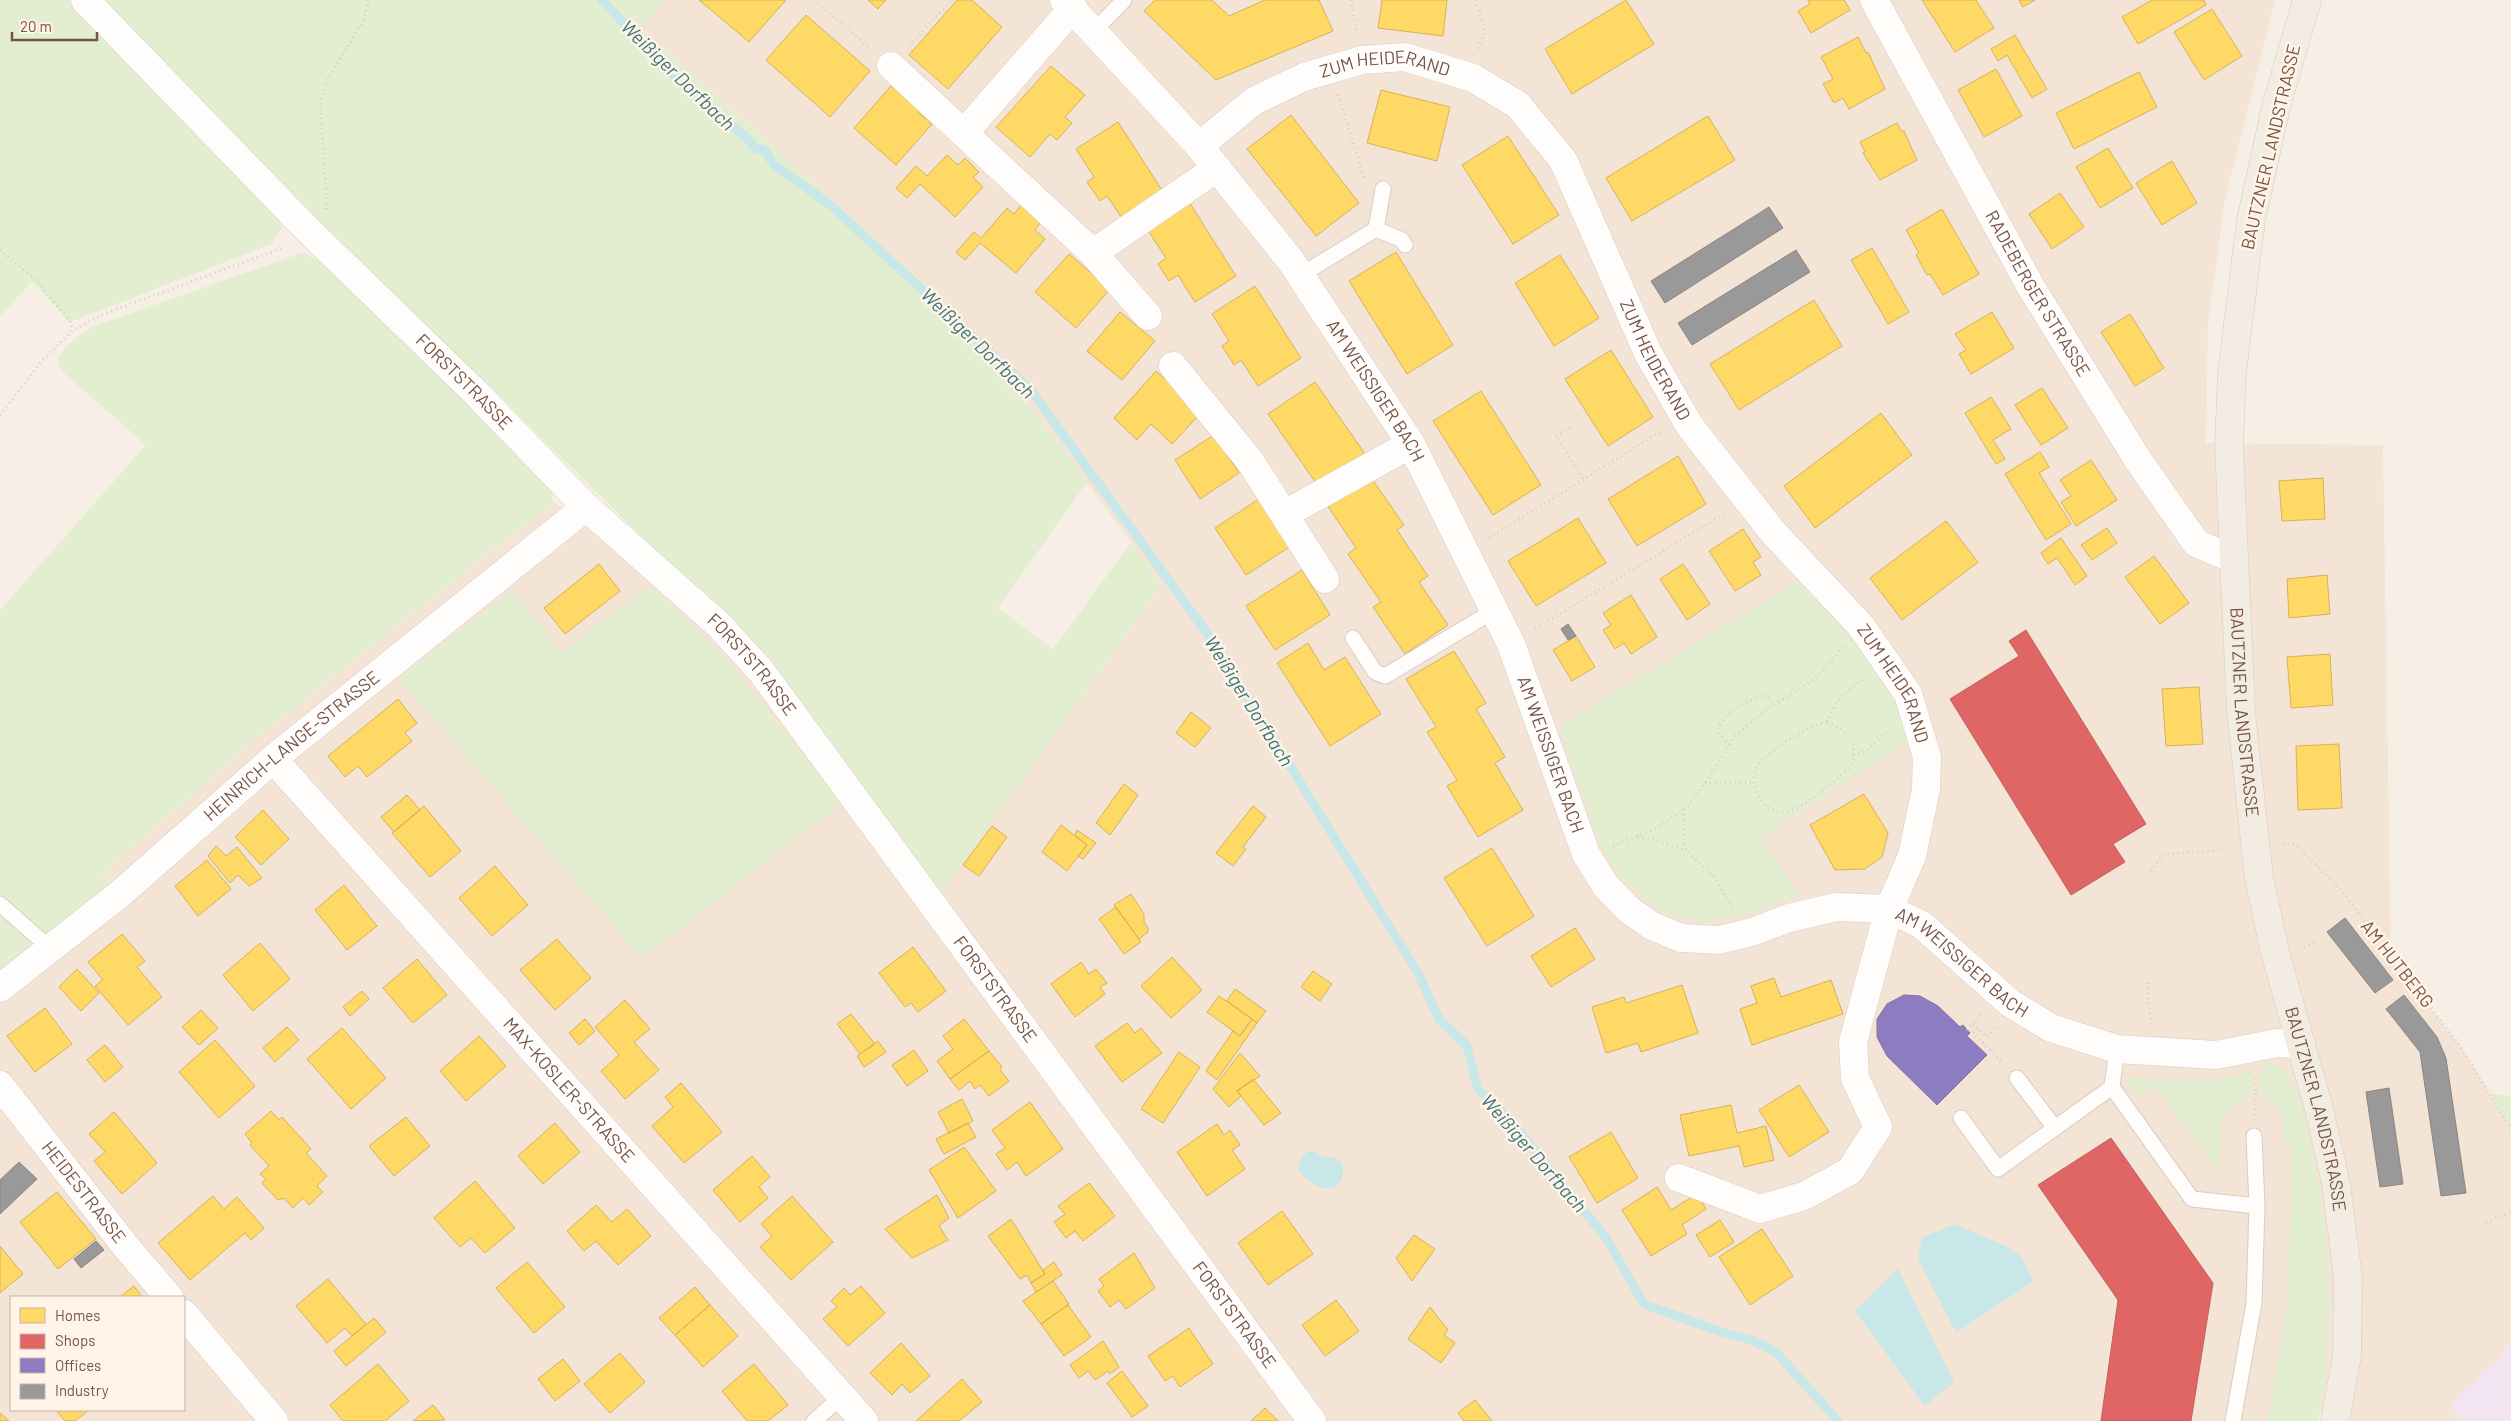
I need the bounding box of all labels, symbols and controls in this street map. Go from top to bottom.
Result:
scale bar [12,10,98,42]
water label: Weißiger Dorfbach [617,14,740,135]
text: 20 m [20,17,52,35]
street label: BAUTZNER LANDSTRASSE [2236,42,2304,252]
street label: ZUM HEIDERAND [1317,45,1453,82]
street label: RADEBERGER STRASSE [1981,206,2096,380]
water label: Weißiger Dorfbach [917,282,1040,403]
street label: ZUM HEIDERAND [1616,296,1696,424]
street label: AM WEISSIGER BACH [1322,315,1430,465]
street label: FORSTSTRASSE [412,329,517,434]
street label: BAUTZNER LANDSTRASSE [2226,607,2264,818]
street label: FORSTSTRASSE [703,608,802,719]
street label: ZUM HEIDERAND [1853,619,1934,745]
water label: Weißiger Dorfbach [1200,631,1299,770]
street label: HEINRICH-LANGE-STRASSE [199,666,383,825]
street label: AM WEISSIGER BACH [1513,673,1590,836]
street label: AM WEISSIGER BACH [1892,902,2033,1022]
street label: AM HUTBERG [2357,915,2439,1012]
street label: FORSTSTRASSE [949,931,1042,1046]
street label: BAUTZNER LANDSTRASSE [2281,1004,2351,1213]
street label: MAX-KOSLER-STRASSE [499,1012,640,1167]
water label: Weißiger Dorfbach [1477,1089,1592,1217]
street label: HEIDESTRASSE [38,1136,131,1247]
street label: FORSTSTRASSE [1188,1257,1281,1372]
legend [10,1296,185,1411]
text: Homes [55,1306,100,1324]
text: Shops [55,1331,95,1349]
text: Offices [55,1356,101,1374]
text: Industry [55,1381,109,1399]

